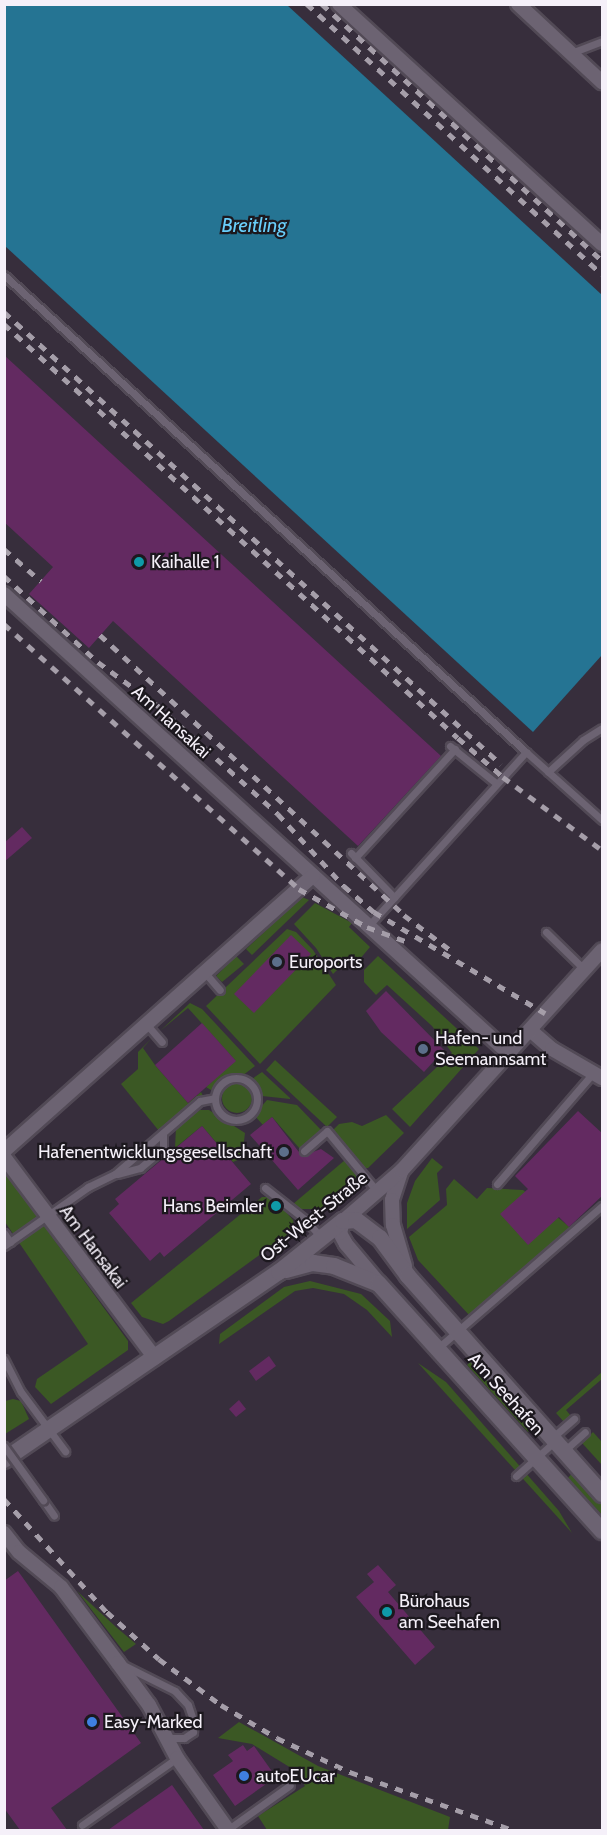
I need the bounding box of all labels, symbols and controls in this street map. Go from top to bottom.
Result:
water label: Breitling [221,213,287,237]
place label: Kaihalle 1 [151,551,220,573]
marker: Kaihalle 1 [132,555,146,569]
street label: Am Hansakai [127,681,215,763]
place label: Euroports [289,951,363,973]
marker: Euroports [270,955,284,969]
place label: Hafen- und Seemannsamt [435,1028,546,1070]
marker: Hafen- und Seemannsamt [416,1042,430,1056]
place label: Hafenentwicklungsgesellschaft [38,1141,272,1163]
marker: Hafenentwicklungsgesellschaft [277,1145,291,1159]
street label: Ost-West-Straße [256,1167,372,1267]
place label: Hans Beimler [163,1195,264,1217]
marker: Hans Beimler [269,1199,283,1213]
street label: Am Hansakai [55,1201,131,1293]
street label: Am Seehafen [463,1348,549,1440]
place label: Bürohaus am Seehafen [399,1591,500,1634]
marker: Bürohaus am Seehafen [380,1605,394,1619]
place label: Easy-Marked [104,1711,202,1733]
marker: Easy-Marked [85,1715,99,1729]
place label: autoEUcar [256,1765,335,1787]
marker: autoEUcar [237,1769,251,1783]

